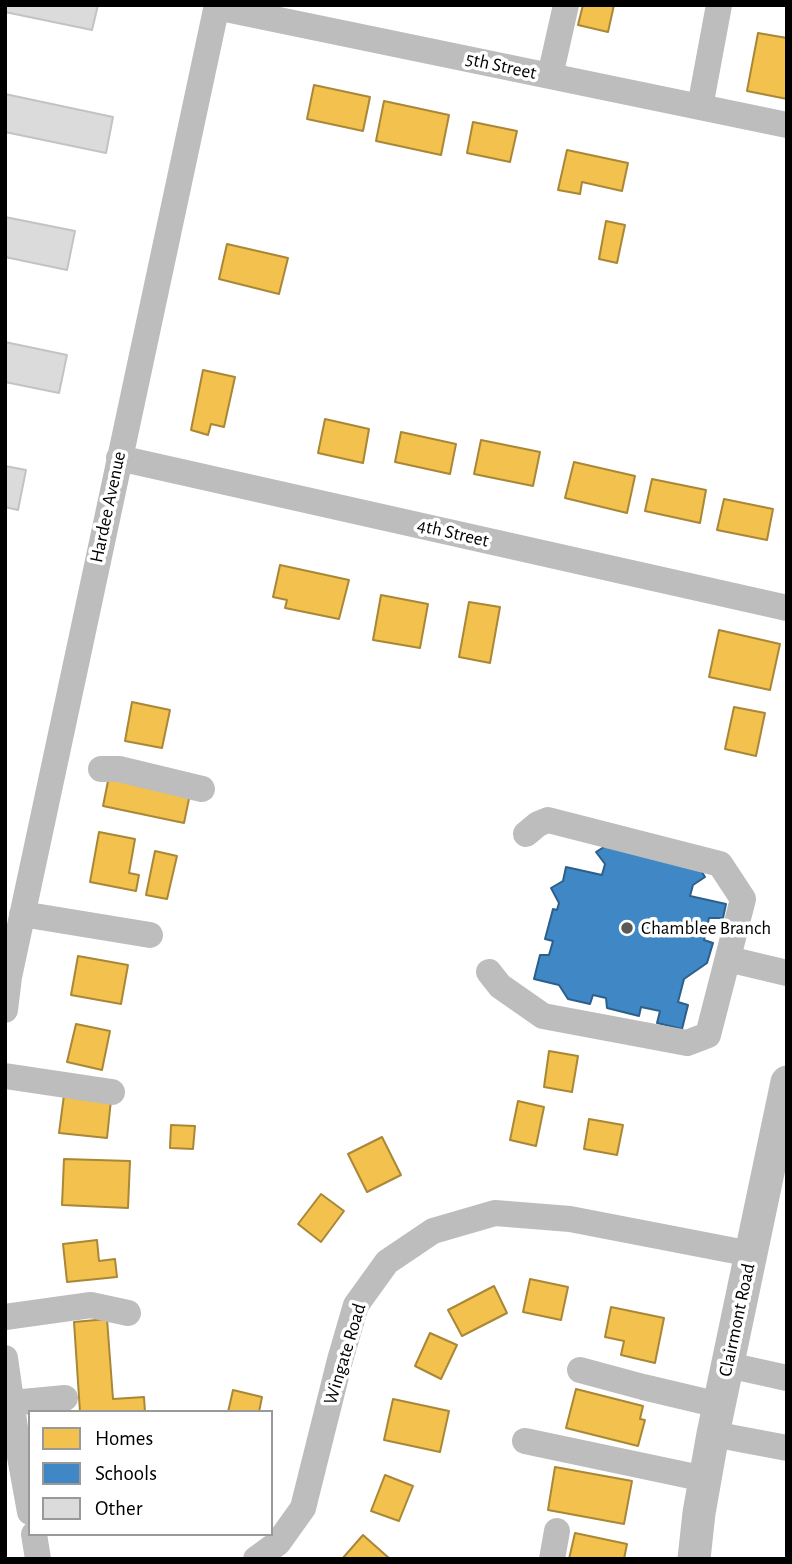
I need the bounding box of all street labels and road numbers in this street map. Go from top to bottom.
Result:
street label: 5th Street [464,47,538,85]
street label: Hardee Avenue [85,449,131,565]
street label: 4th Street [415,514,491,552]
street label: Clairmont Road [714,1261,760,1379]
street label: Wingate Road [319,1301,371,1407]

